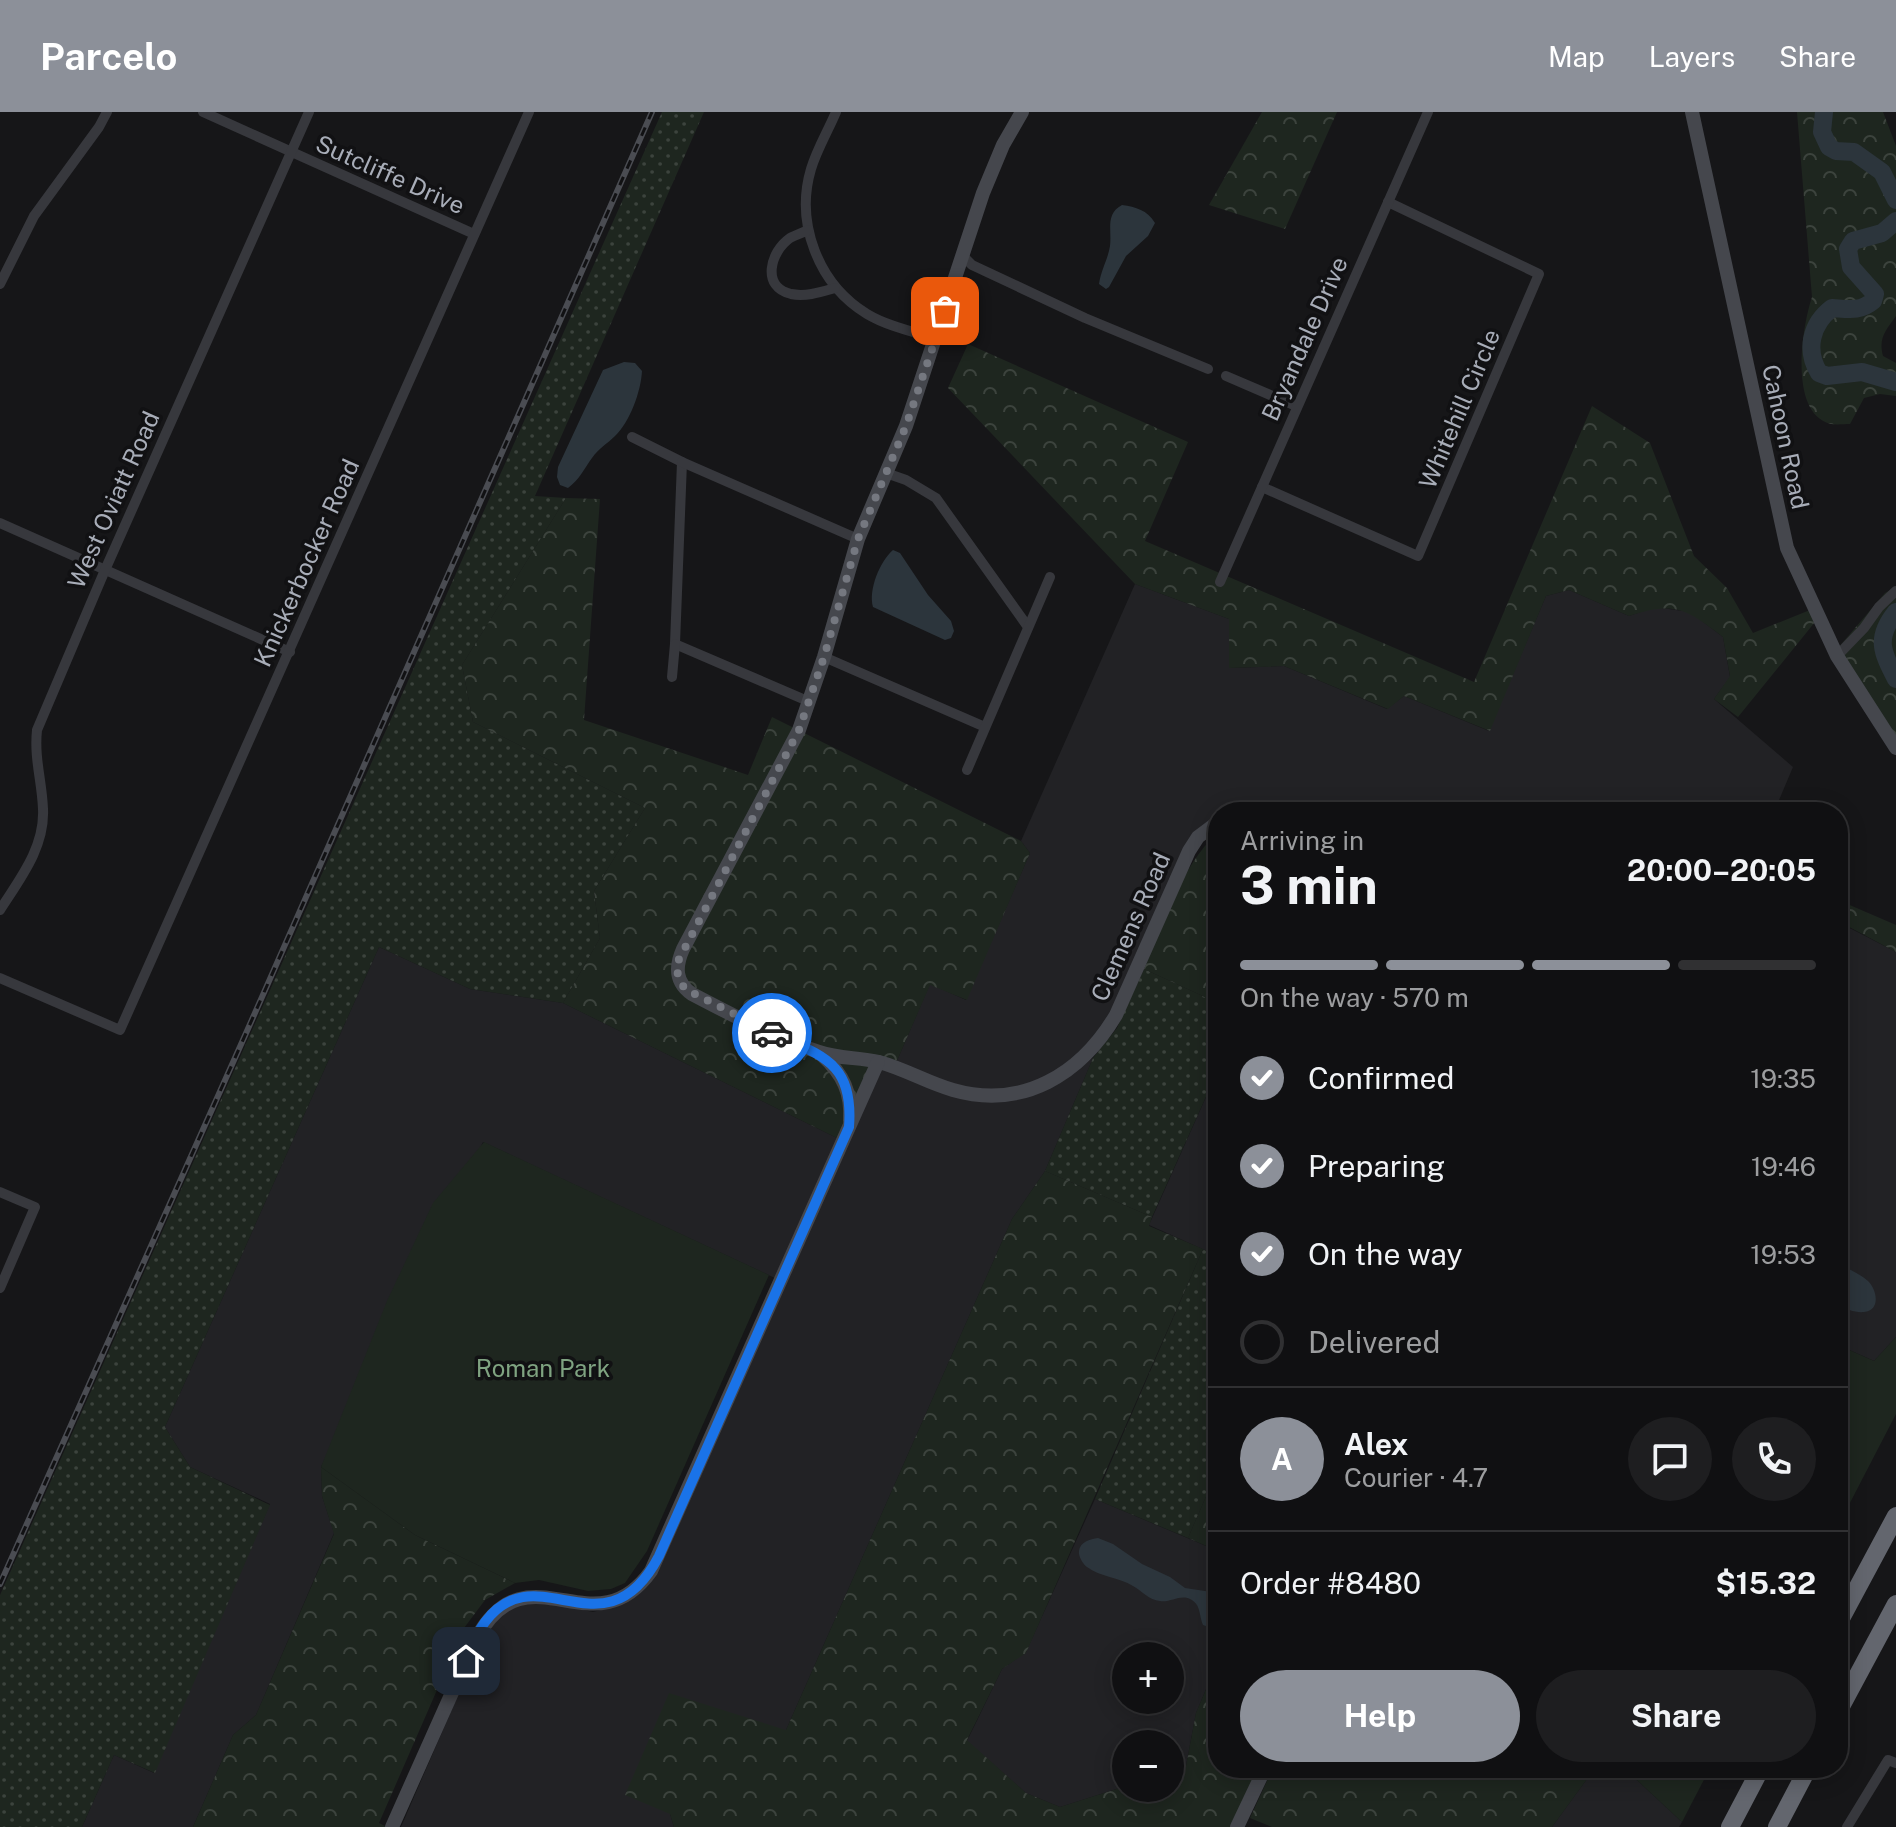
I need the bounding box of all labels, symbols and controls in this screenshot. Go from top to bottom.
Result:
text: Parcelo [40,34,177,79]
text: Map [1548,40,1605,73]
text: Layers [1649,40,1735,73]
text: Share [1779,40,1856,73]
street label: Sutcliffe Drive [312,129,469,219]
street label: Bryandale Drive [1255,252,1353,425]
pin [911,277,979,345]
icon: bag [923,289,967,333]
street label: Whitehill Circle [1413,325,1505,492]
street label: Cahoon Road [1757,362,1815,512]
street label: West Oviatt Road [61,407,165,593]
street label: Knickerbocker Road [248,454,364,671]
text: Arriving in [1240,825,1364,856]
street label: Clemens Road [1085,848,1175,1005]
text: 20:00–20:05 [1627,852,1816,888]
text: 3 min [1240,855,1378,916]
text: On the way · 570 m [1240,982,1469,1013]
courier [732,993,812,1073]
icon: car [750,1011,794,1055]
icon: check [1240,1056,1284,1100]
text: Confirmed [1308,1060,1454,1096]
text: 19:35 [1750,1063,1816,1094]
icon: check [1240,1144,1284,1188]
text: Preparing [1308,1148,1445,1184]
text: 19:46 [1751,1151,1816,1182]
icon: check [1240,1232,1284,1276]
text: On the way [1308,1236,1462,1272]
text: 19:53 [1750,1239,1816,1270]
text: Delivered [1308,1324,1440,1360]
park label: Roman Park [476,1354,610,1382]
button: chat [1628,1417,1712,1501]
button: phone [1732,1417,1816,1501]
text: Alex [1344,1426,1408,1462]
text: A [1271,1441,1293,1477]
text: Courier · 4.7 [1344,1462,1488,1493]
text: Order #8480 [1240,1565,1421,1601]
text: $15.32 [1715,1565,1816,1601]
pin [432,1627,500,1695]
icon: home [444,1639,488,1683]
map controls [1112,1642,1184,1802]
button: + [1112,1642,1184,1714]
button: Help [1240,1670,1520,1762]
button: Share [1536,1670,1816,1762]
button: − [1112,1730,1184,1802]

